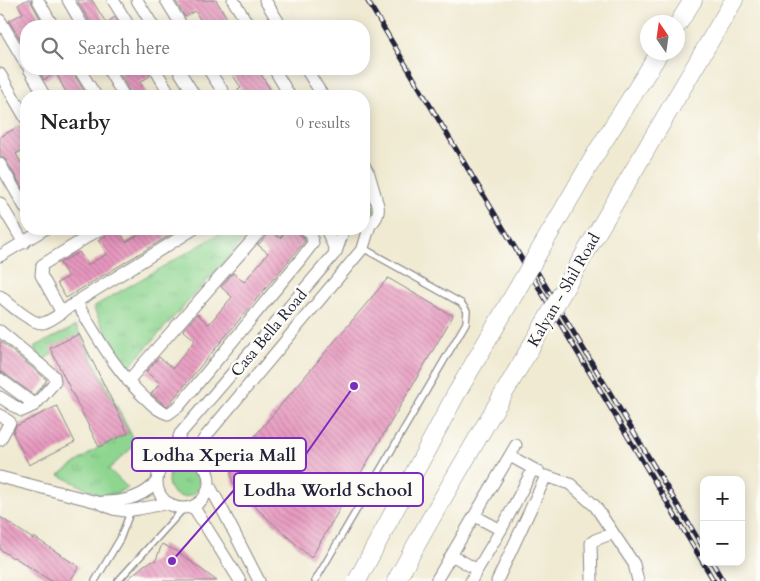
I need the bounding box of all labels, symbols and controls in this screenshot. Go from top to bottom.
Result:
north arrow [640,15,685,60]
search box [20,20,370,75]
icon: search [38,34,66,62]
text: Search here [78,35,170,61]
text: Nearby [40,108,111,137]
text: 0 results [296,112,350,134]
street label: Kalyan - Shil Road [522,229,606,351]
street label: Casa Bella Road [226,284,313,382]
callout: Lodha Xperia Mall [132,438,306,471]
text: Lodha Xperia Mall [142,443,296,468]
callout: Lodha World School [234,473,423,506]
map controls [700,476,745,566]
button: + [700,476,745,521]
text: Lodha World School [244,478,412,503]
button: − [700,521,745,566]

